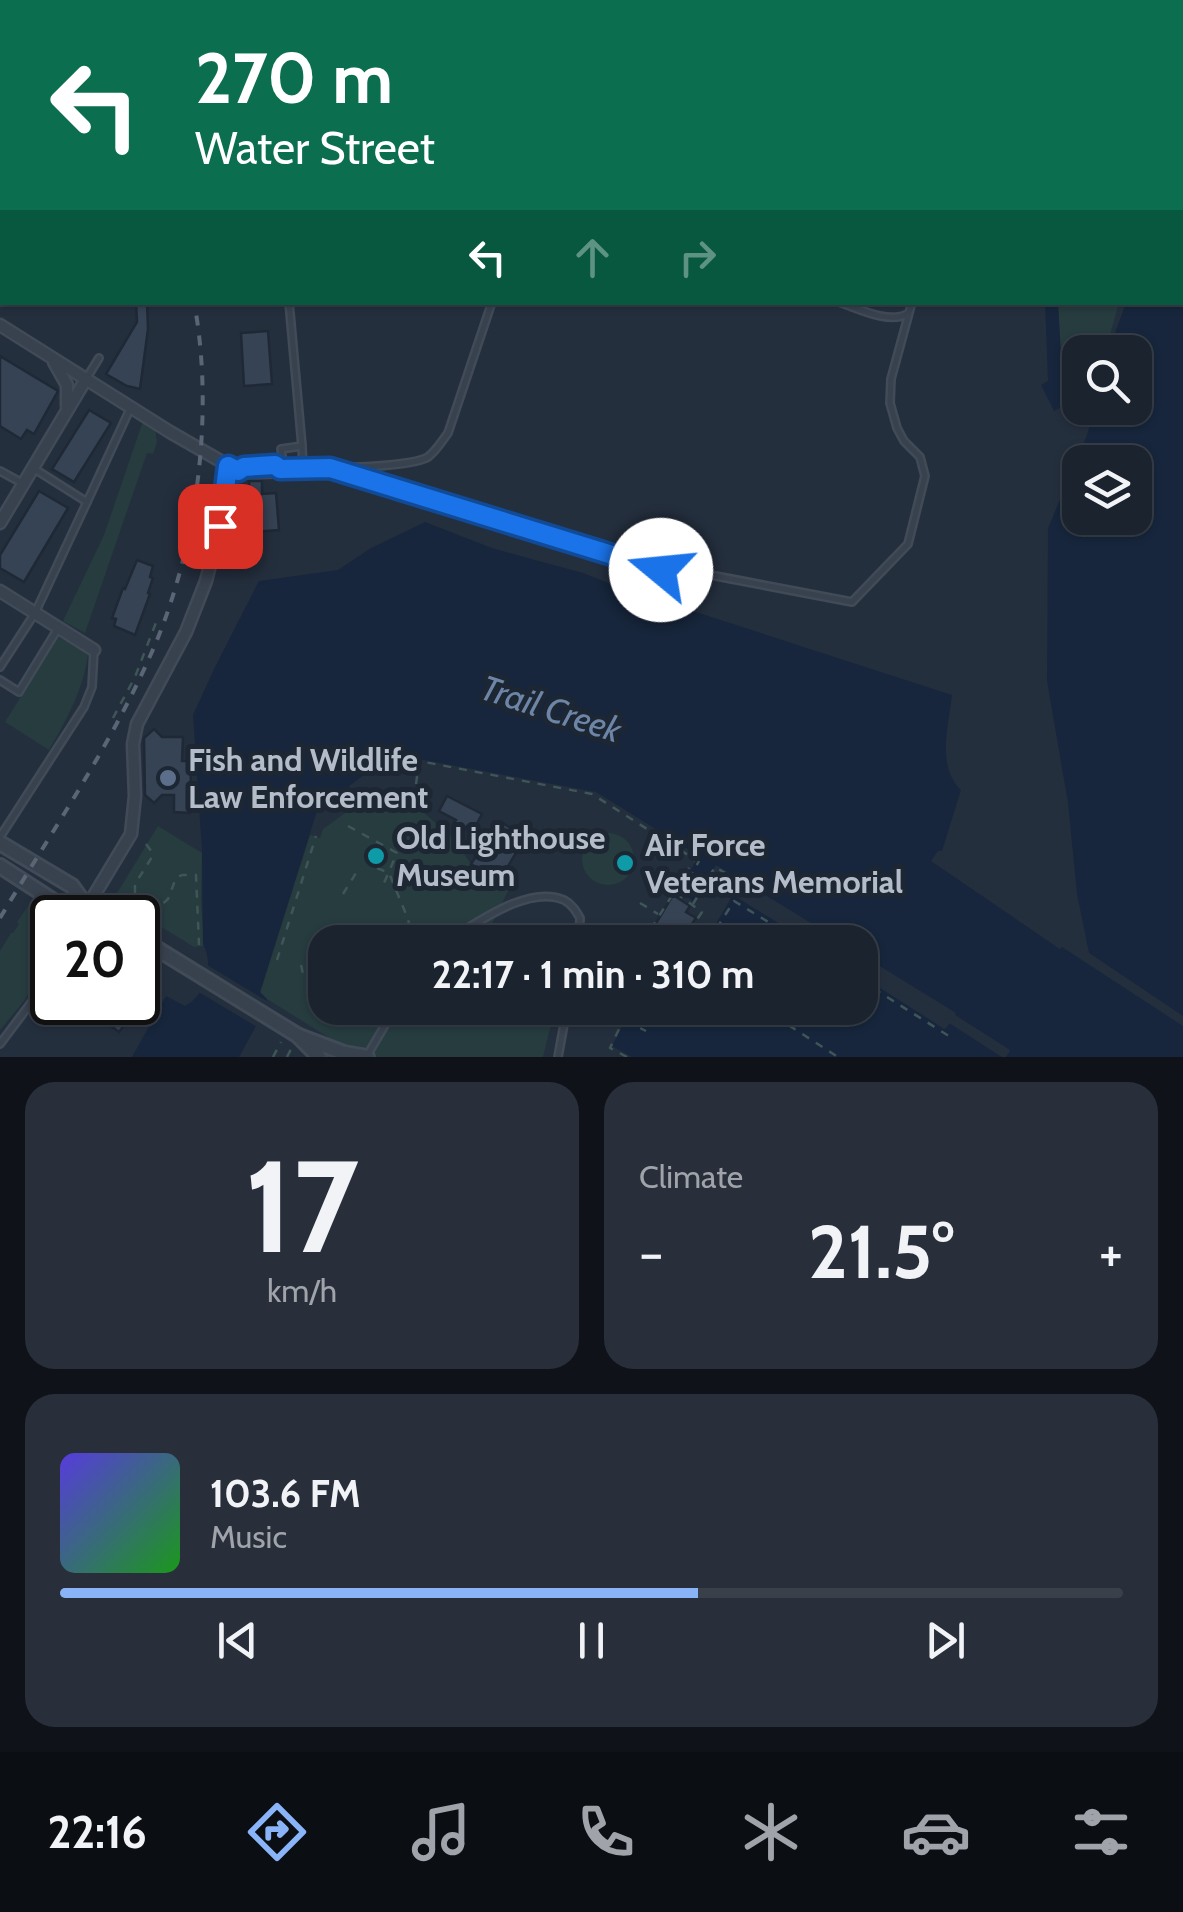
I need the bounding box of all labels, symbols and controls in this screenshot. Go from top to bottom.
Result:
text: 270 m [195,35,393,121]
icon: left [30,40,160,170]
text: Water Street [195,121,435,175]
icon: left [460,230,515,285]
icon: ahead [565,230,620,285]
icon: right [670,230,725,285]
map controls [1062,335,1152,535]
button: search [1062,335,1152,425]
button: layers [1062,445,1152,535]
pin [178,484,263,569]
icon: arrive [193,499,248,554]
position arrow [609,518,713,622]
water label: Trail Creek [476,666,628,752]
place label: Fish and Wildlife Law Enforcement [188,740,428,816]
marker: Fish and Wildlife Law Enforcement [157,767,179,789]
place label: Old Lighthouse Museum [396,818,606,894]
place label: Air Force Veterans Memorial [645,825,903,901]
marker: Old Lighthouse Museum [365,845,387,867]
marker: Air Force Veterans Memorial [614,852,636,874]
speed limit sign: 20 [30,895,160,1025]
text: 22:17 · 1 min · 310 m [432,951,754,998]
text: 17 [245,1127,359,1285]
text: Climate [639,1157,743,1196]
text: 21.5° [808,1206,954,1297]
text: − [639,1219,663,1286]
text: + [1099,1219,1123,1286]
text: km/h [267,1271,337,1310]
text: 103.6 FM [210,1470,361,1517]
text: Music [210,1517,287,1556]
icon: previous [210,1613,265,1668]
icon: pause [564,1613,619,1668]
icon: next [918,1613,973,1668]
icon: directions [242,1797,312,1867]
icon: music [406,1797,476,1867]
icon: phone [571,1797,641,1867]
icon: climate [736,1797,806,1867]
icon: car [901,1797,971,1867]
icon: filters [1066,1797,1136,1867]
text: 22:16 [47,1805,147,1859]

